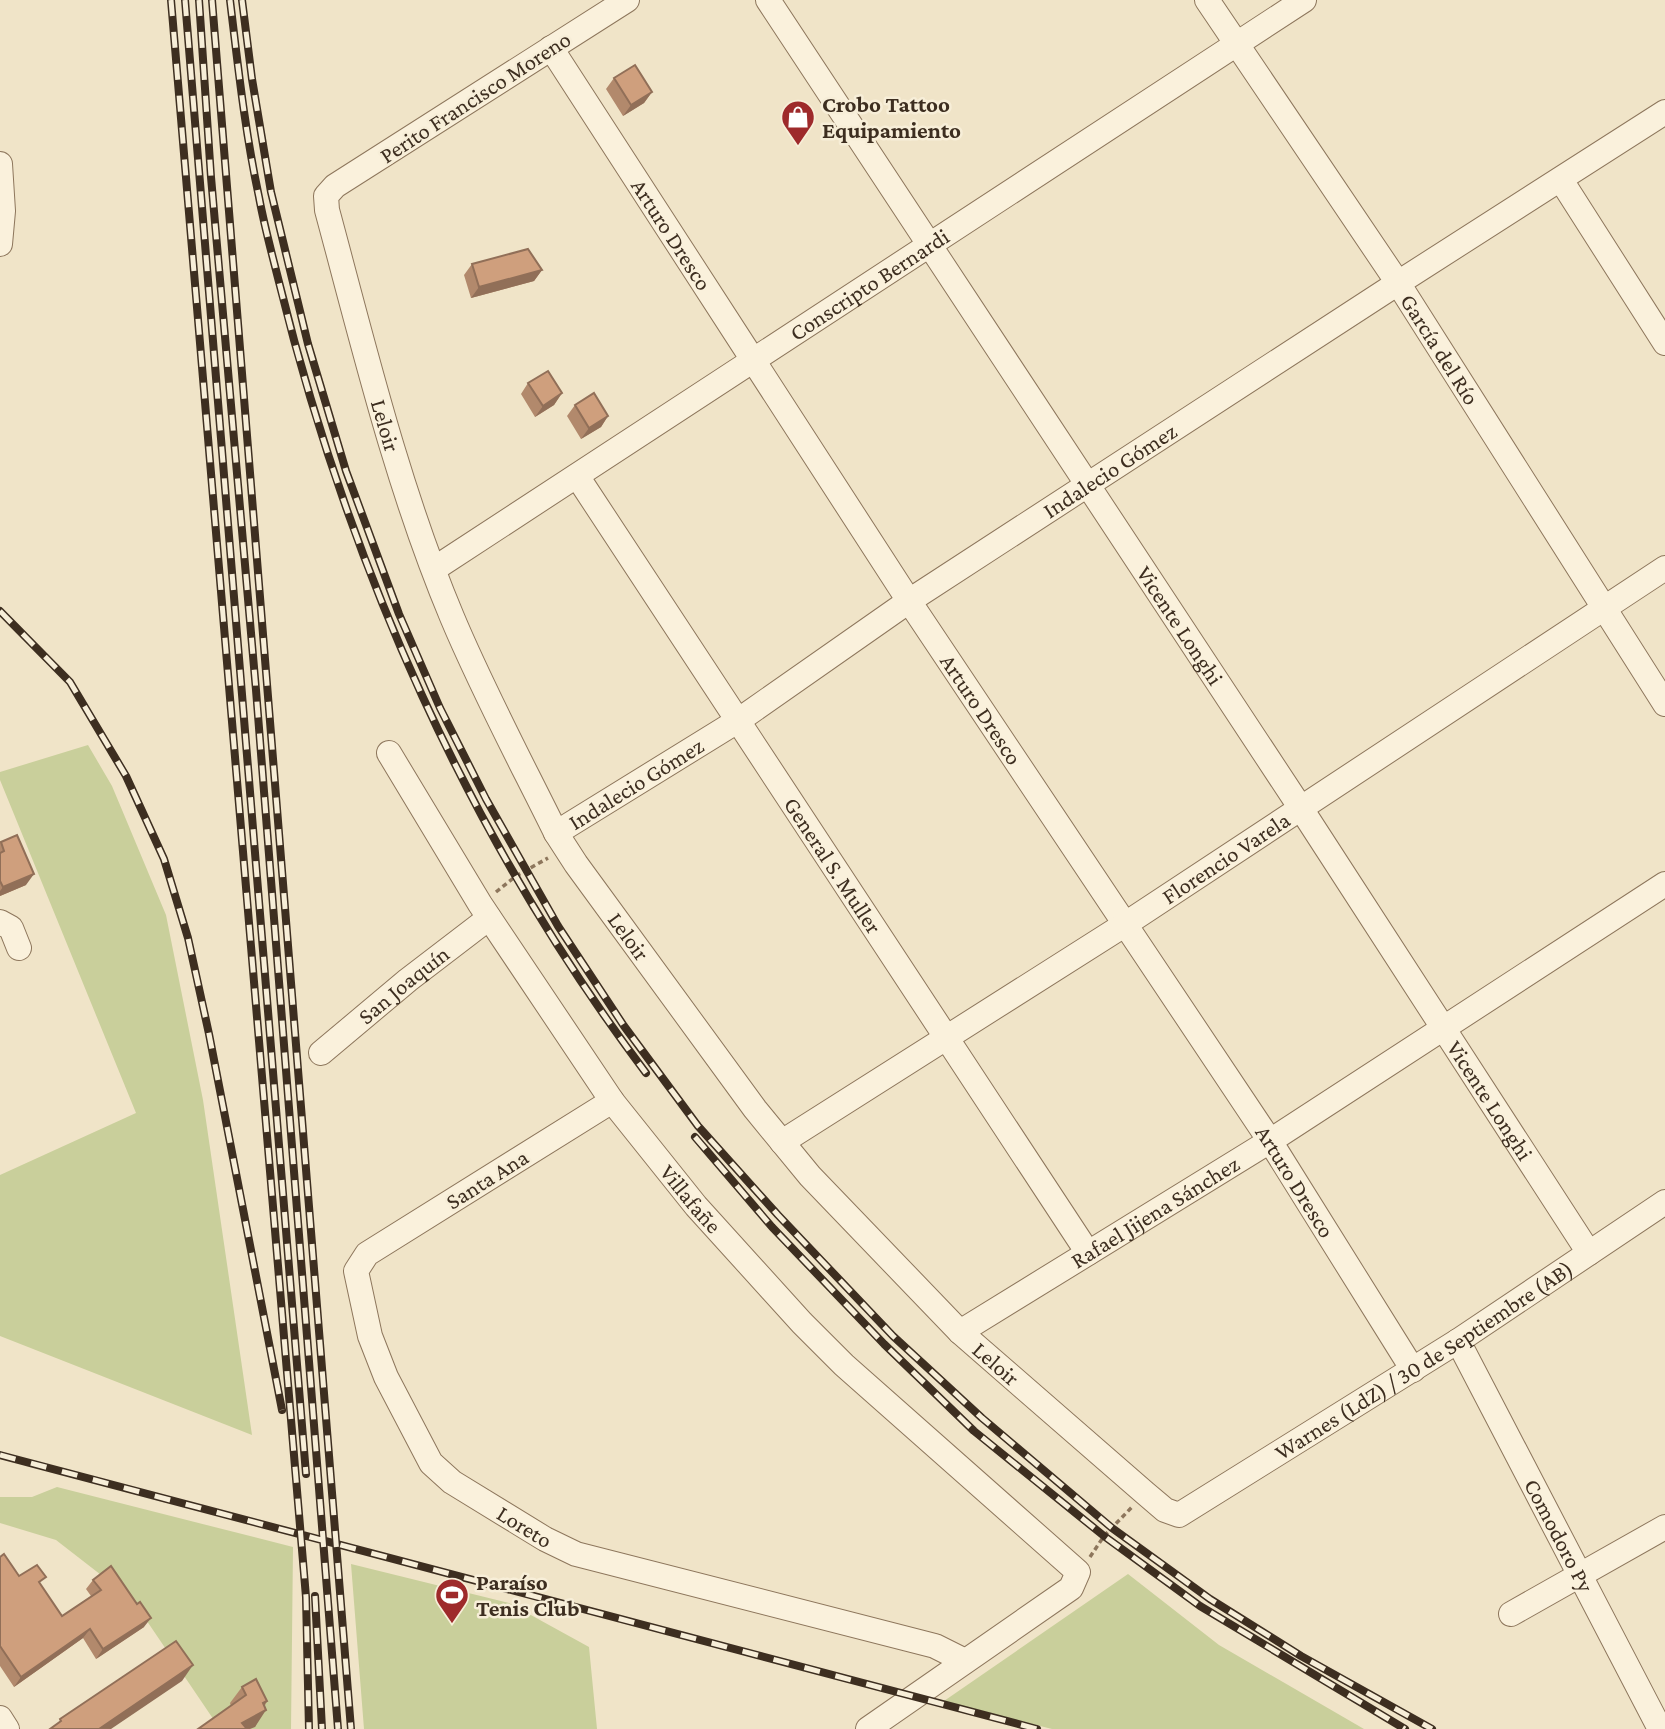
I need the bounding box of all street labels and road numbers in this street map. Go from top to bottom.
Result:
street label: Perito Francisco Moreno [375,26,575,168]
street label: Arturo Dresco [626,174,717,295]
street label: Conscripto Bernardi [785,223,954,346]
street label: García del Río [1395,289,1485,410]
street label: Leloir [366,396,406,455]
street label: Indalecio Gómez [1038,417,1182,523]
street label: Vicente Longhi [1132,561,1229,690]
street label: Arturo Dresco [935,649,1028,770]
street label: Indalecio Gómez [564,732,708,835]
street label: General S. Muller [779,792,887,938]
street label: Florencio Varela [1157,806,1295,909]
street label: Leloir [603,907,655,965]
street label: San Joaquín [353,940,454,1029]
street label: Vicente Longhi [1442,1036,1538,1165]
street label: Arturo Dresco [1250,1120,1340,1242]
street label: Santa Ana [441,1143,533,1214]
street label: Rafael Jijena Sánchez [1066,1150,1244,1273]
street label: Villafañe [655,1159,727,1238]
street label: Warnes (LdZ) / 30 de Septiembre (AB) [1270,1255,1578,1465]
street label: Leloir [968,1336,1025,1391]
street label: Comodoro Py [1519,1474,1599,1597]
street label: Loreto [492,1500,556,1553]

